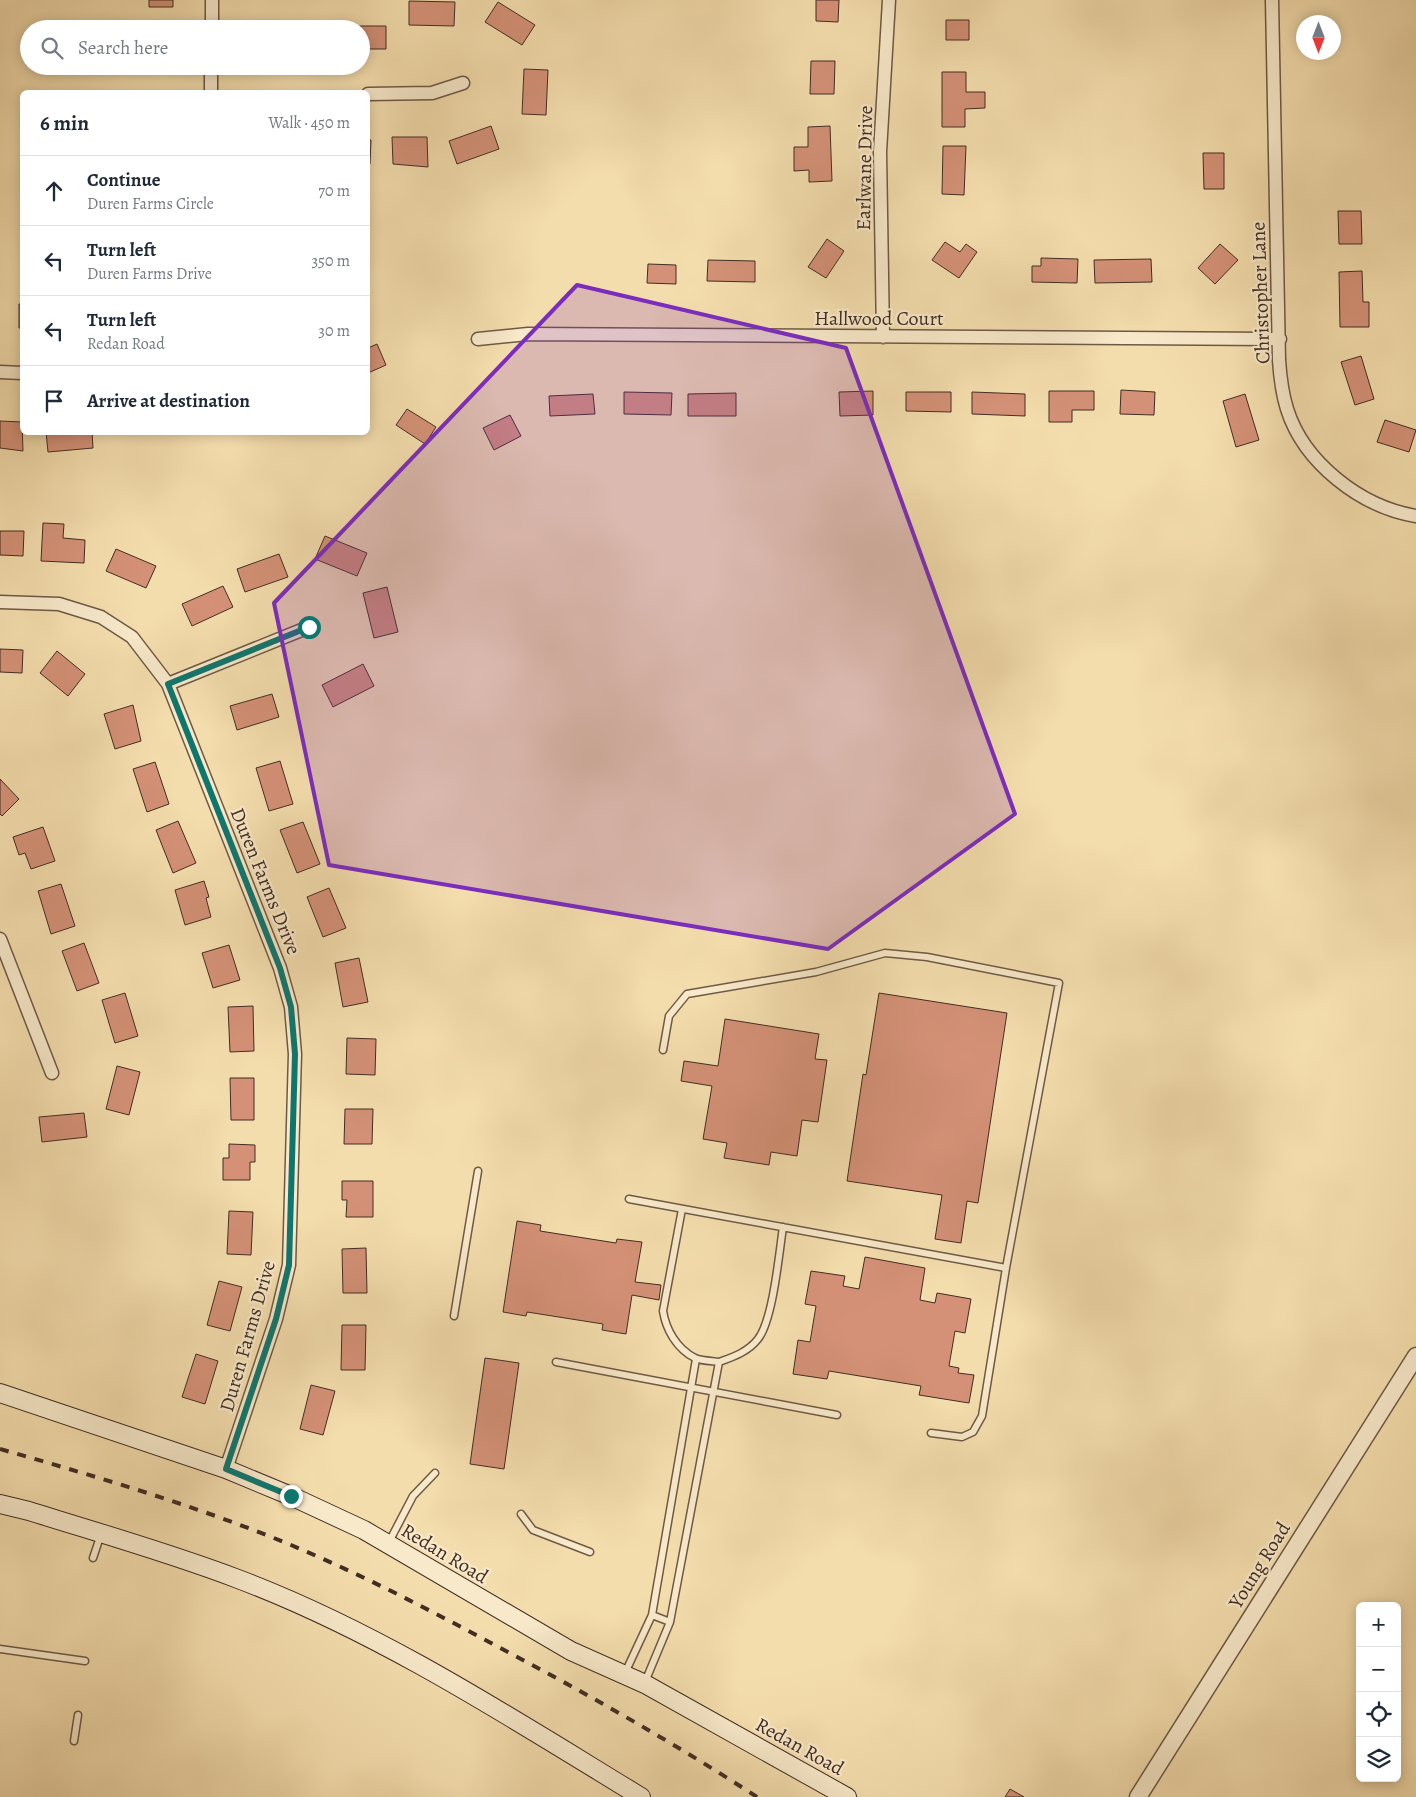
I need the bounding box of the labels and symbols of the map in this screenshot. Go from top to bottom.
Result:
north arrow [1296,15,1341,60]
street label: Earlwane Drive [850,105,879,231]
street label: Christopher Lane [1245,221,1276,365]
street label: Hallwood Court [814,305,944,332]
route start [298,616,321,639]
street label: Duren Farms Drive [224,804,307,959]
street label: Duren Farms Drive [213,1257,282,1415]
route end [280,1485,303,1508]
street label: Redan Road [396,1517,494,1590]
street label: Young Road [1222,1517,1297,1615]
street label: Redan Road [751,1711,849,1782]

